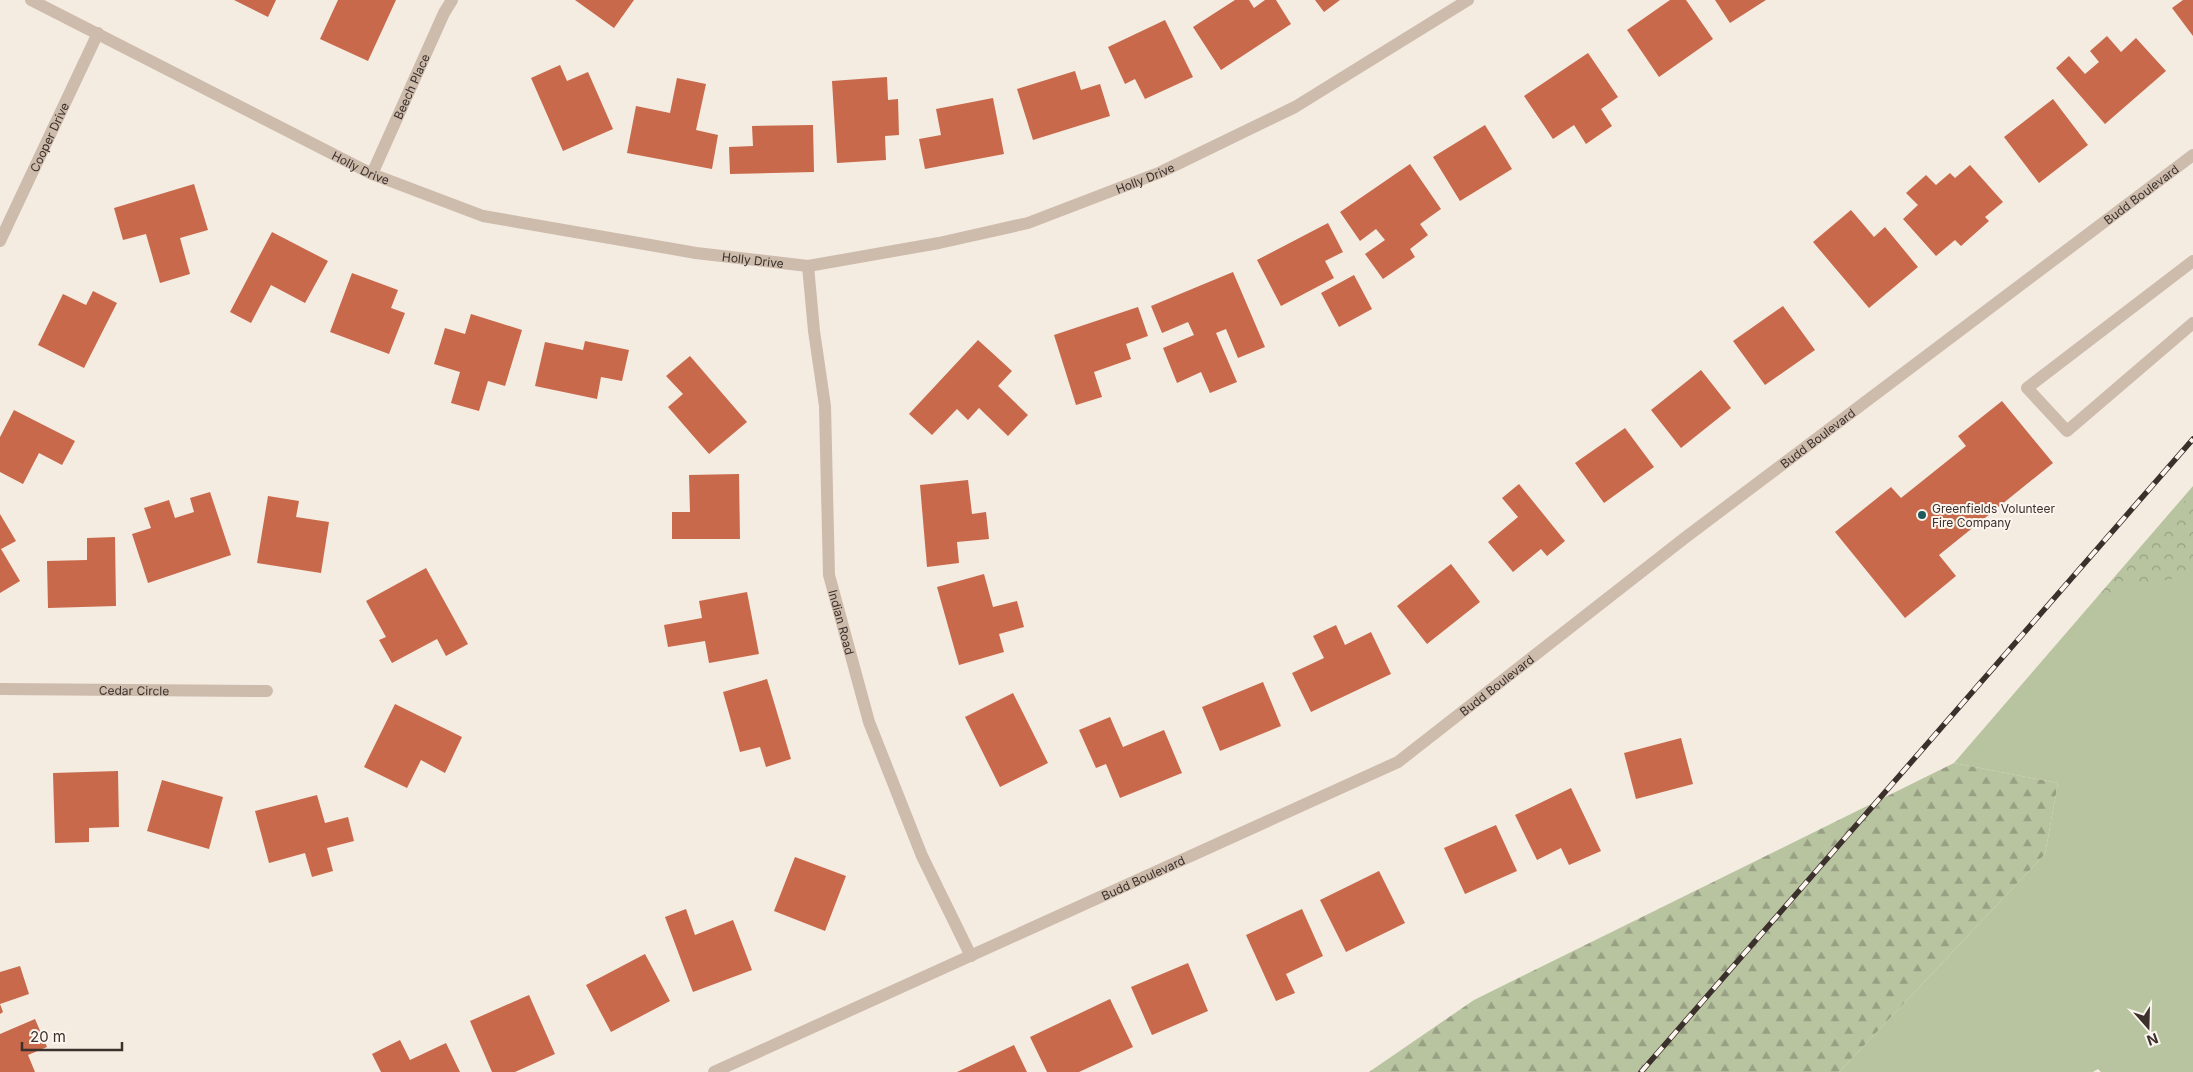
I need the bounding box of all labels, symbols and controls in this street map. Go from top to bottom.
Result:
street label: Beech Place [390,51,432,122]
street label: Cooper Drive [26,100,72,174]
street label: Holly Drive [330,147,392,187]
street label: Holly Drive [1113,159,1177,196]
street label: Budd Boulevard [2100,161,2181,227]
street label: Holly Drive [721,249,785,271]
street label: Budd Boulevard [1777,405,1858,471]
place label: Greenfields Volunteer Fire Company [1932,501,2055,530]
marker: Greenfields Volunteer Fire Company [1916,509,1928,521]
street label: Indian Road [826,588,858,656]
street label: Budd Boulevard [1456,651,1537,719]
street label: Cedar Circle [99,682,169,698]
street label: Budd Boulevard [1099,852,1187,903]
north arrow [2123,1002,2173,1052]
scale bar [22,1020,122,1052]
text: 20 m [30,1027,66,1046]
text: N [2145,1030,2161,1049]

